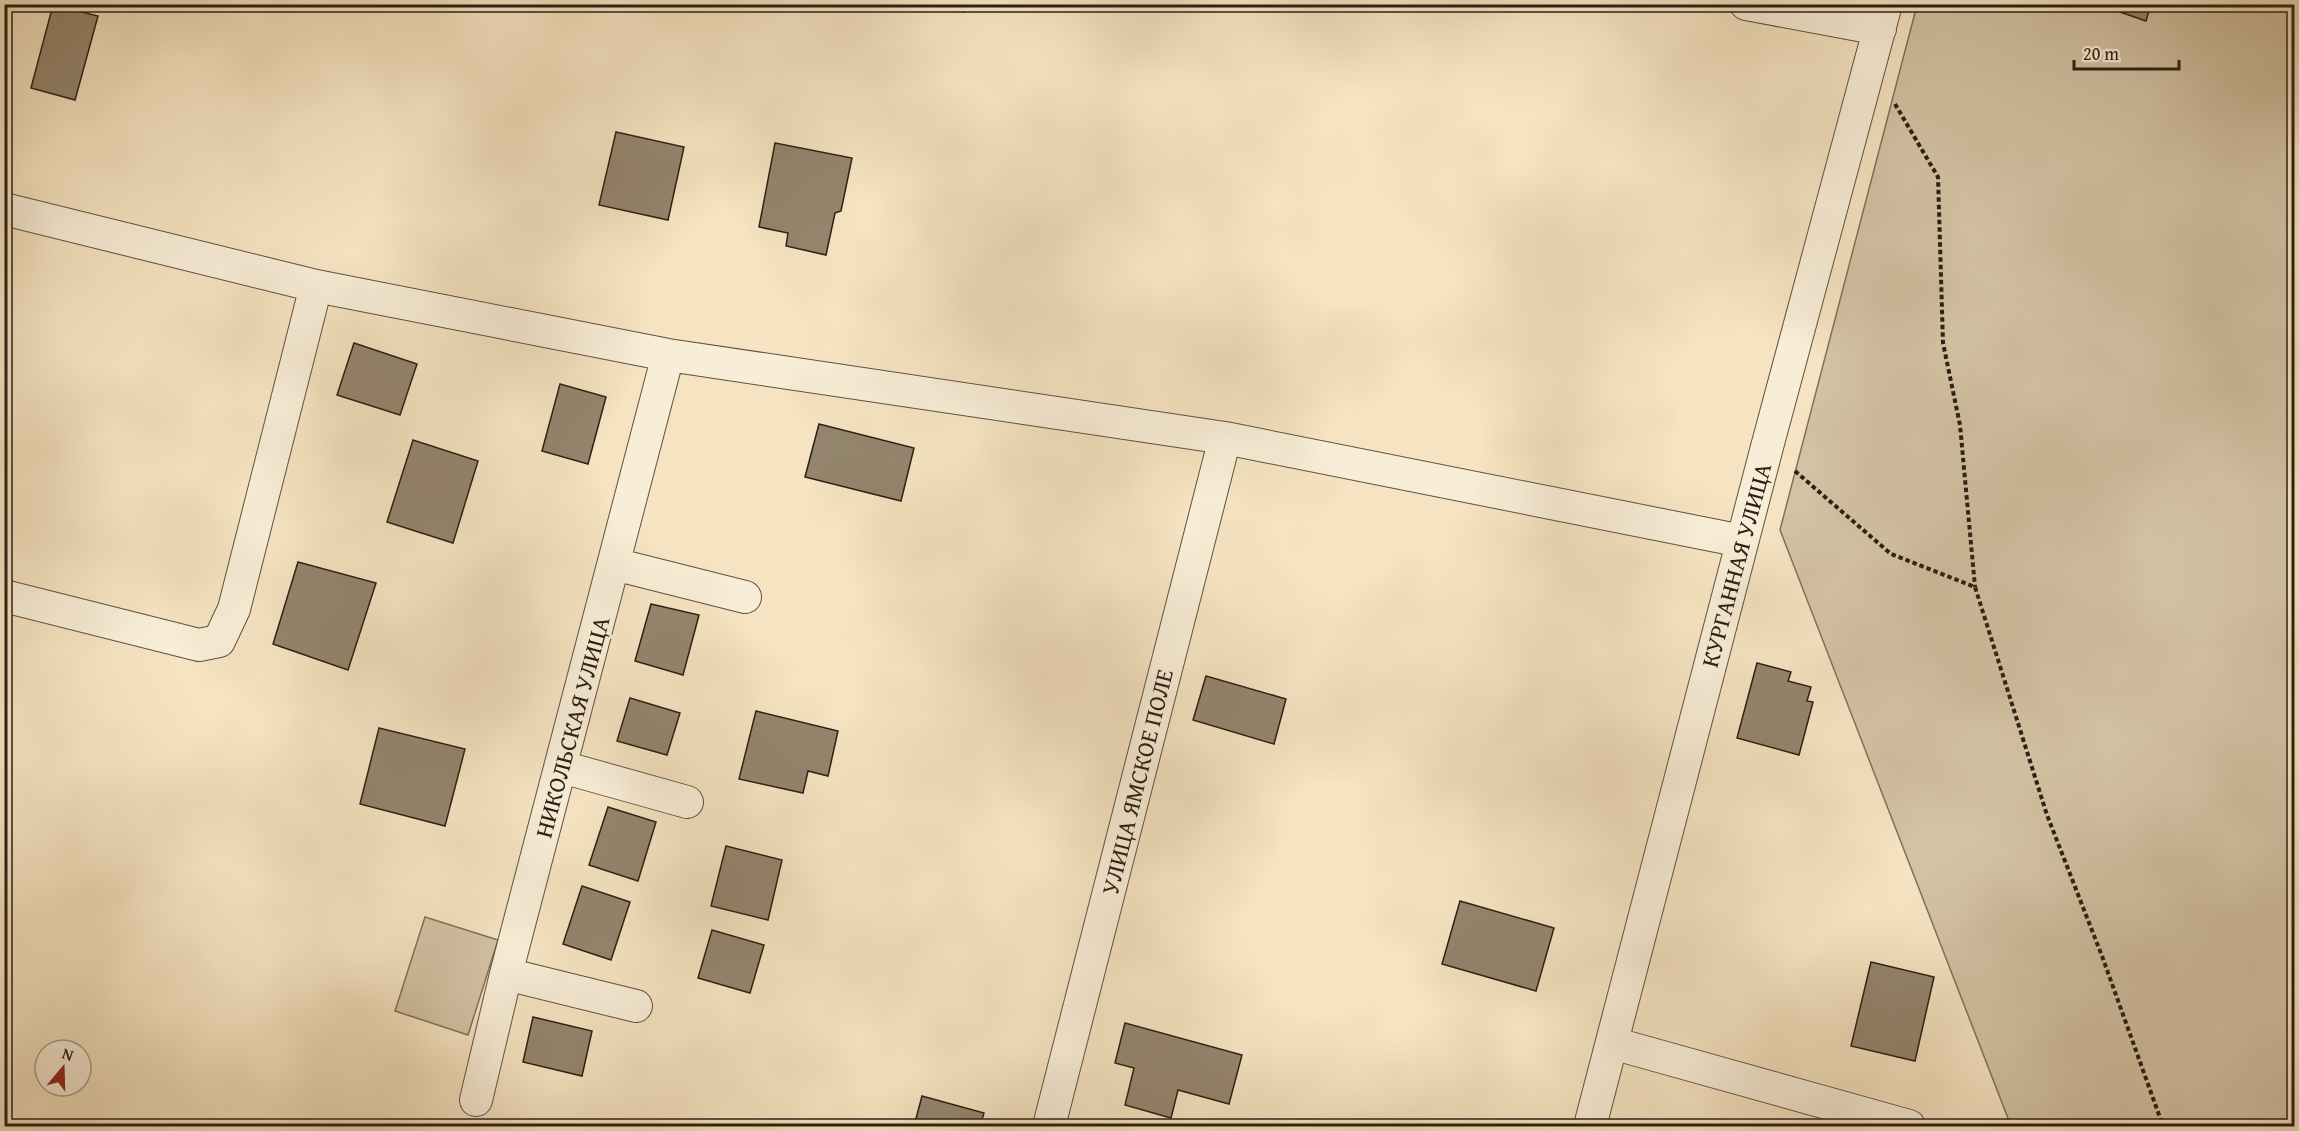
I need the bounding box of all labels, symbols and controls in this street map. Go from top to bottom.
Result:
scale bar [2074,33,2179,71]
text: 20 m [2083,40,2119,67]
street label: КУРГАННАЯ УЛИЦА [1692,458,1780,671]
street label: НИКОЛЬСКАЯ УЛИЦА [526,612,619,842]
street label: УЛИЦА ЯМСКОЕ ПОЛЕ [1092,665,1182,899]
north arrow [33,1038,93,1098]
text: N [59,1041,77,1067]

